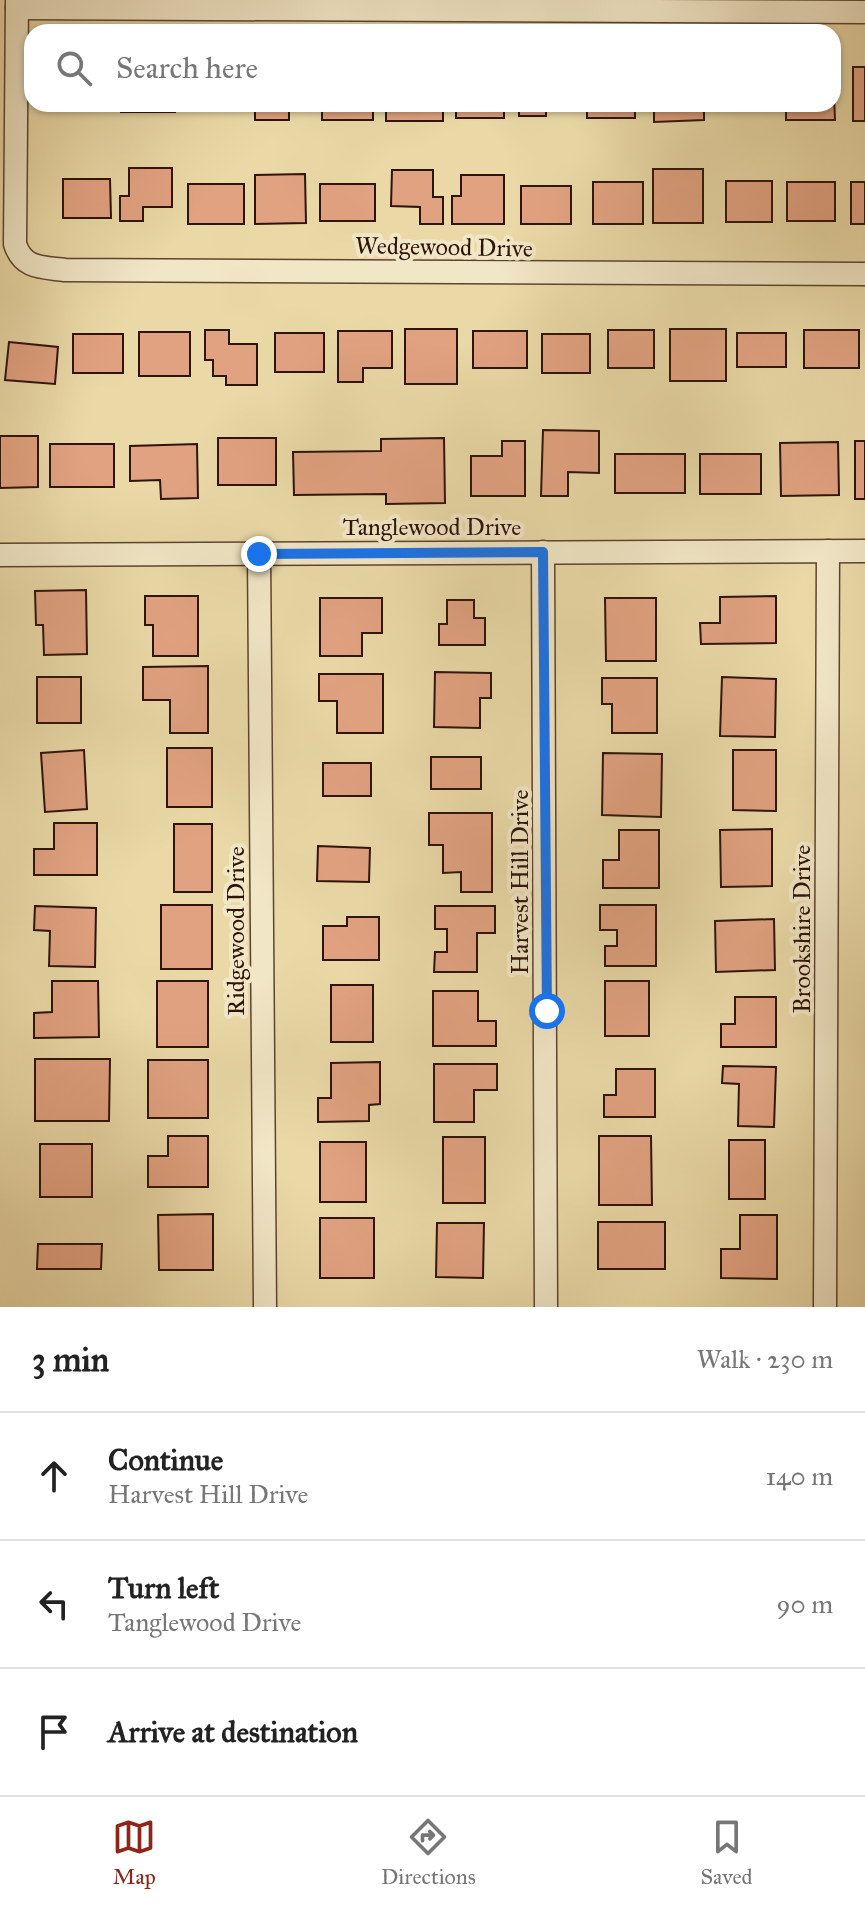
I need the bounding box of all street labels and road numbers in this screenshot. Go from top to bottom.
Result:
street label: Wedgewood Drive [355,230,533,264]
street label: Tanglewood Drive [343,512,521,542]
street label: Harvest Hill Drive [505,790,535,974]
street label: Brookshire Drive [787,845,817,1013]
street label: Ridgewood Drive [221,846,251,1016]

